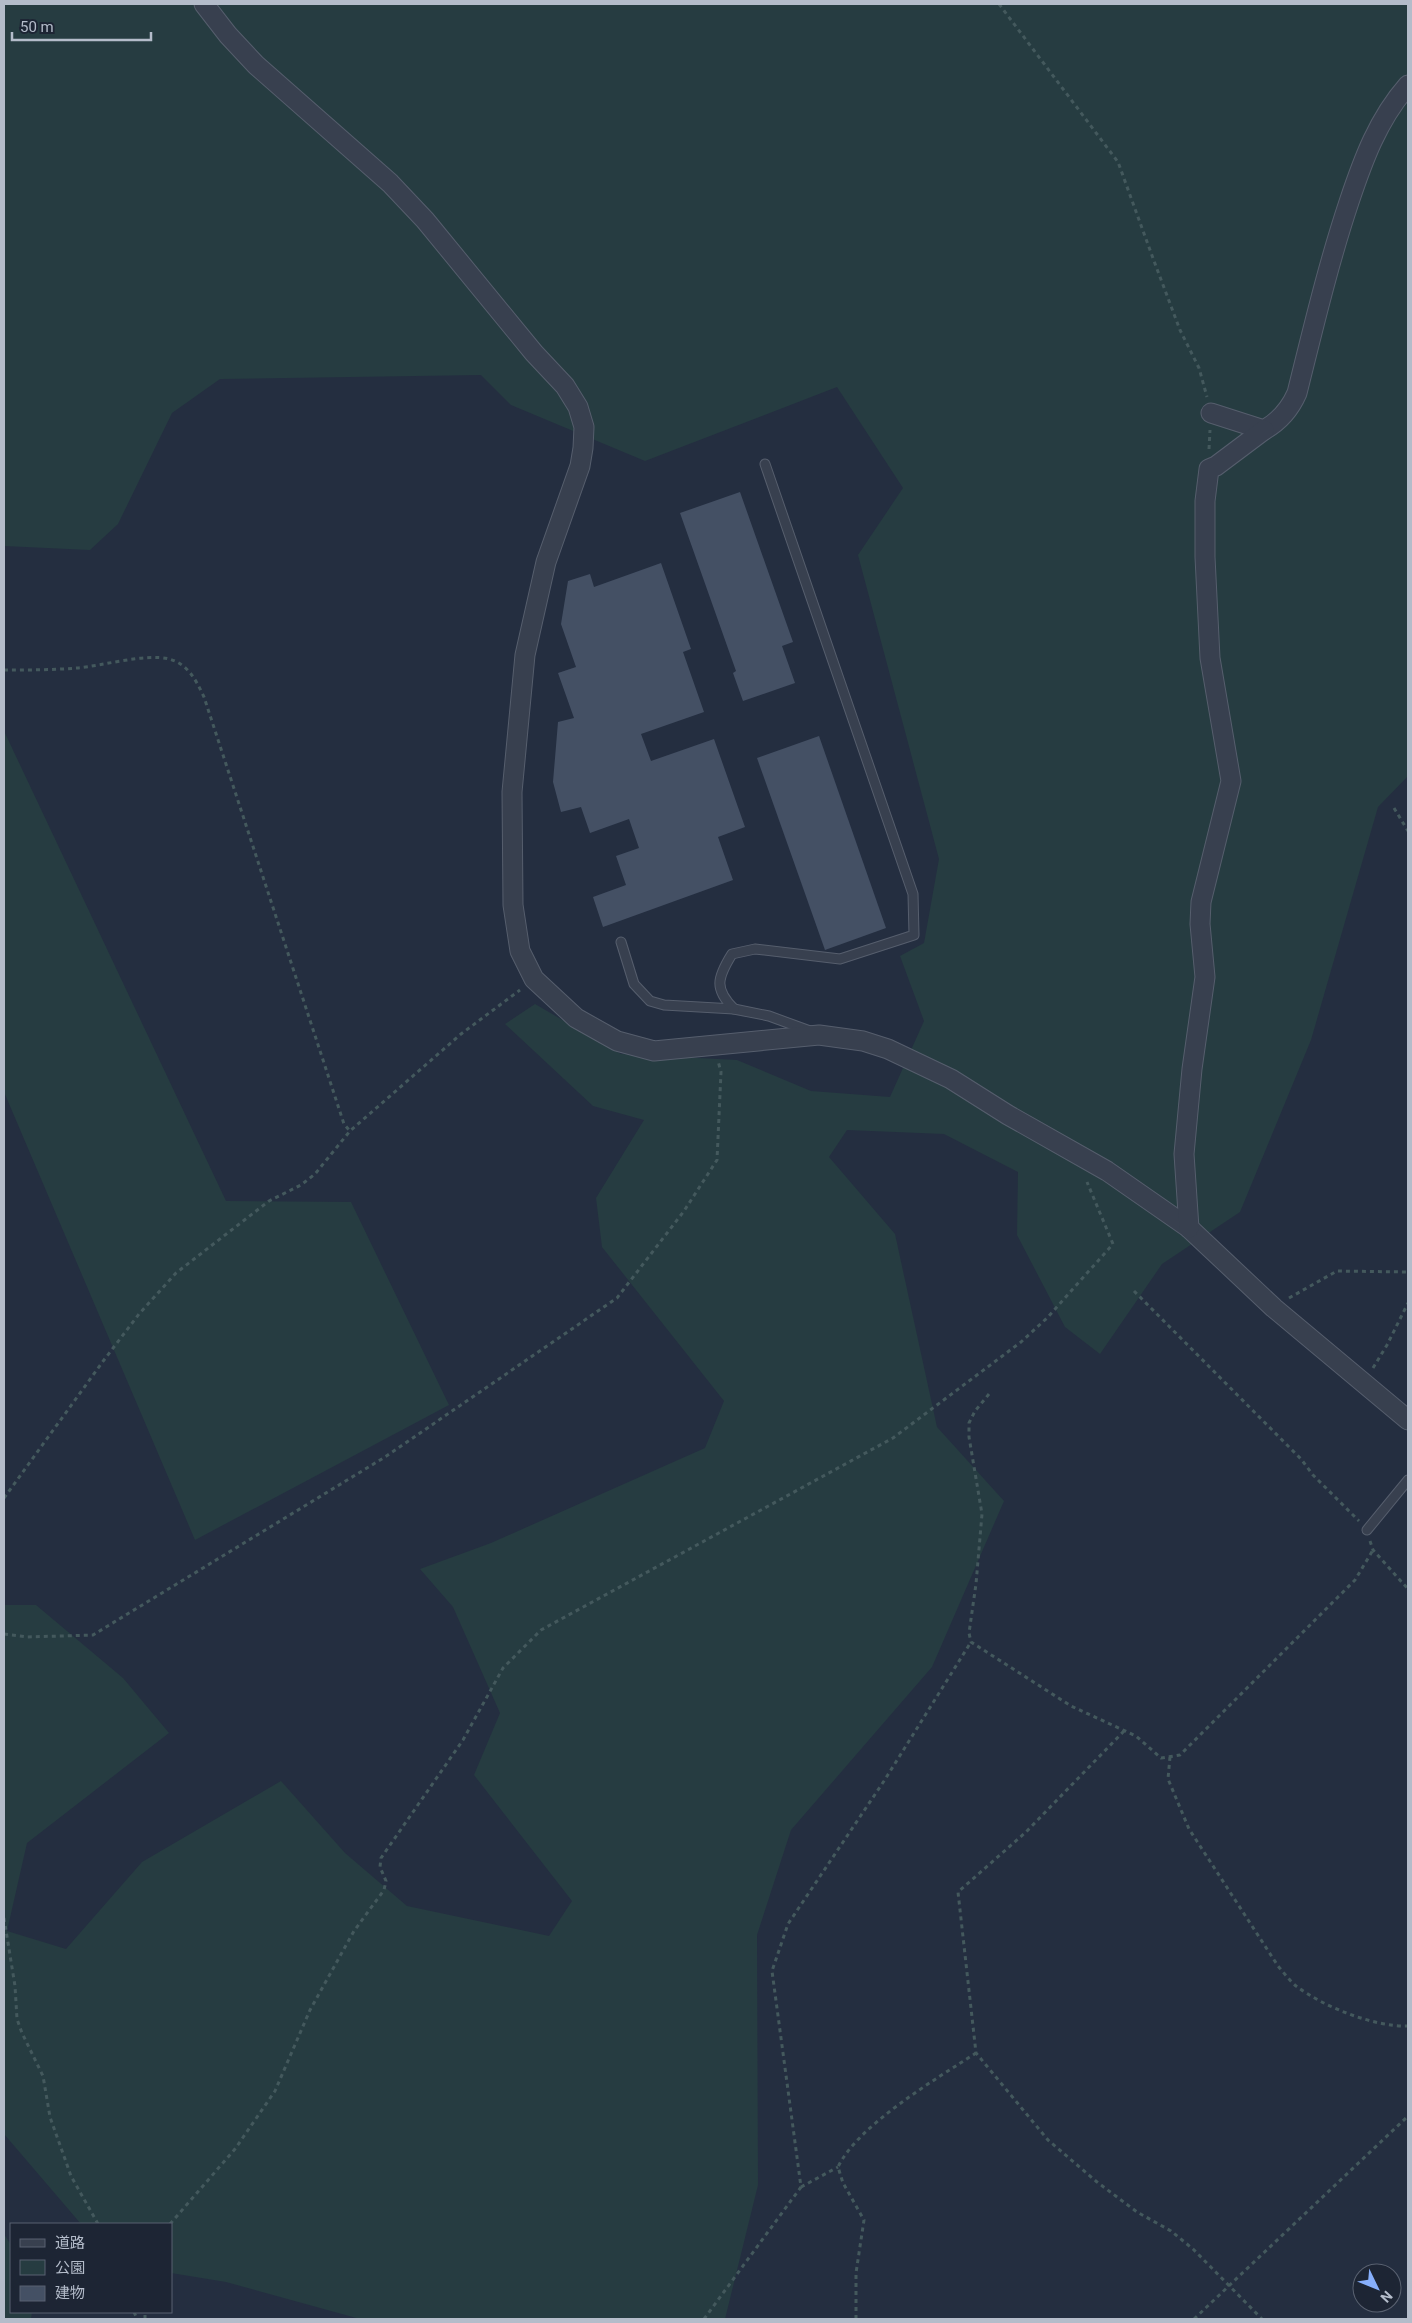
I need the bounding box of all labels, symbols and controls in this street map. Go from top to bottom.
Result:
scale bar [12,10,151,42]
text: 50 m [20,18,54,36]
legend [10,2223,172,2313]
text: 道路 [55,2234,85,2252]
text: 公園 [55,2259,85,2277]
north arrow [1352,2263,1402,2313]
text: 建物 [55,2284,85,2302]
text: N [1377,2288,1396,2306]

